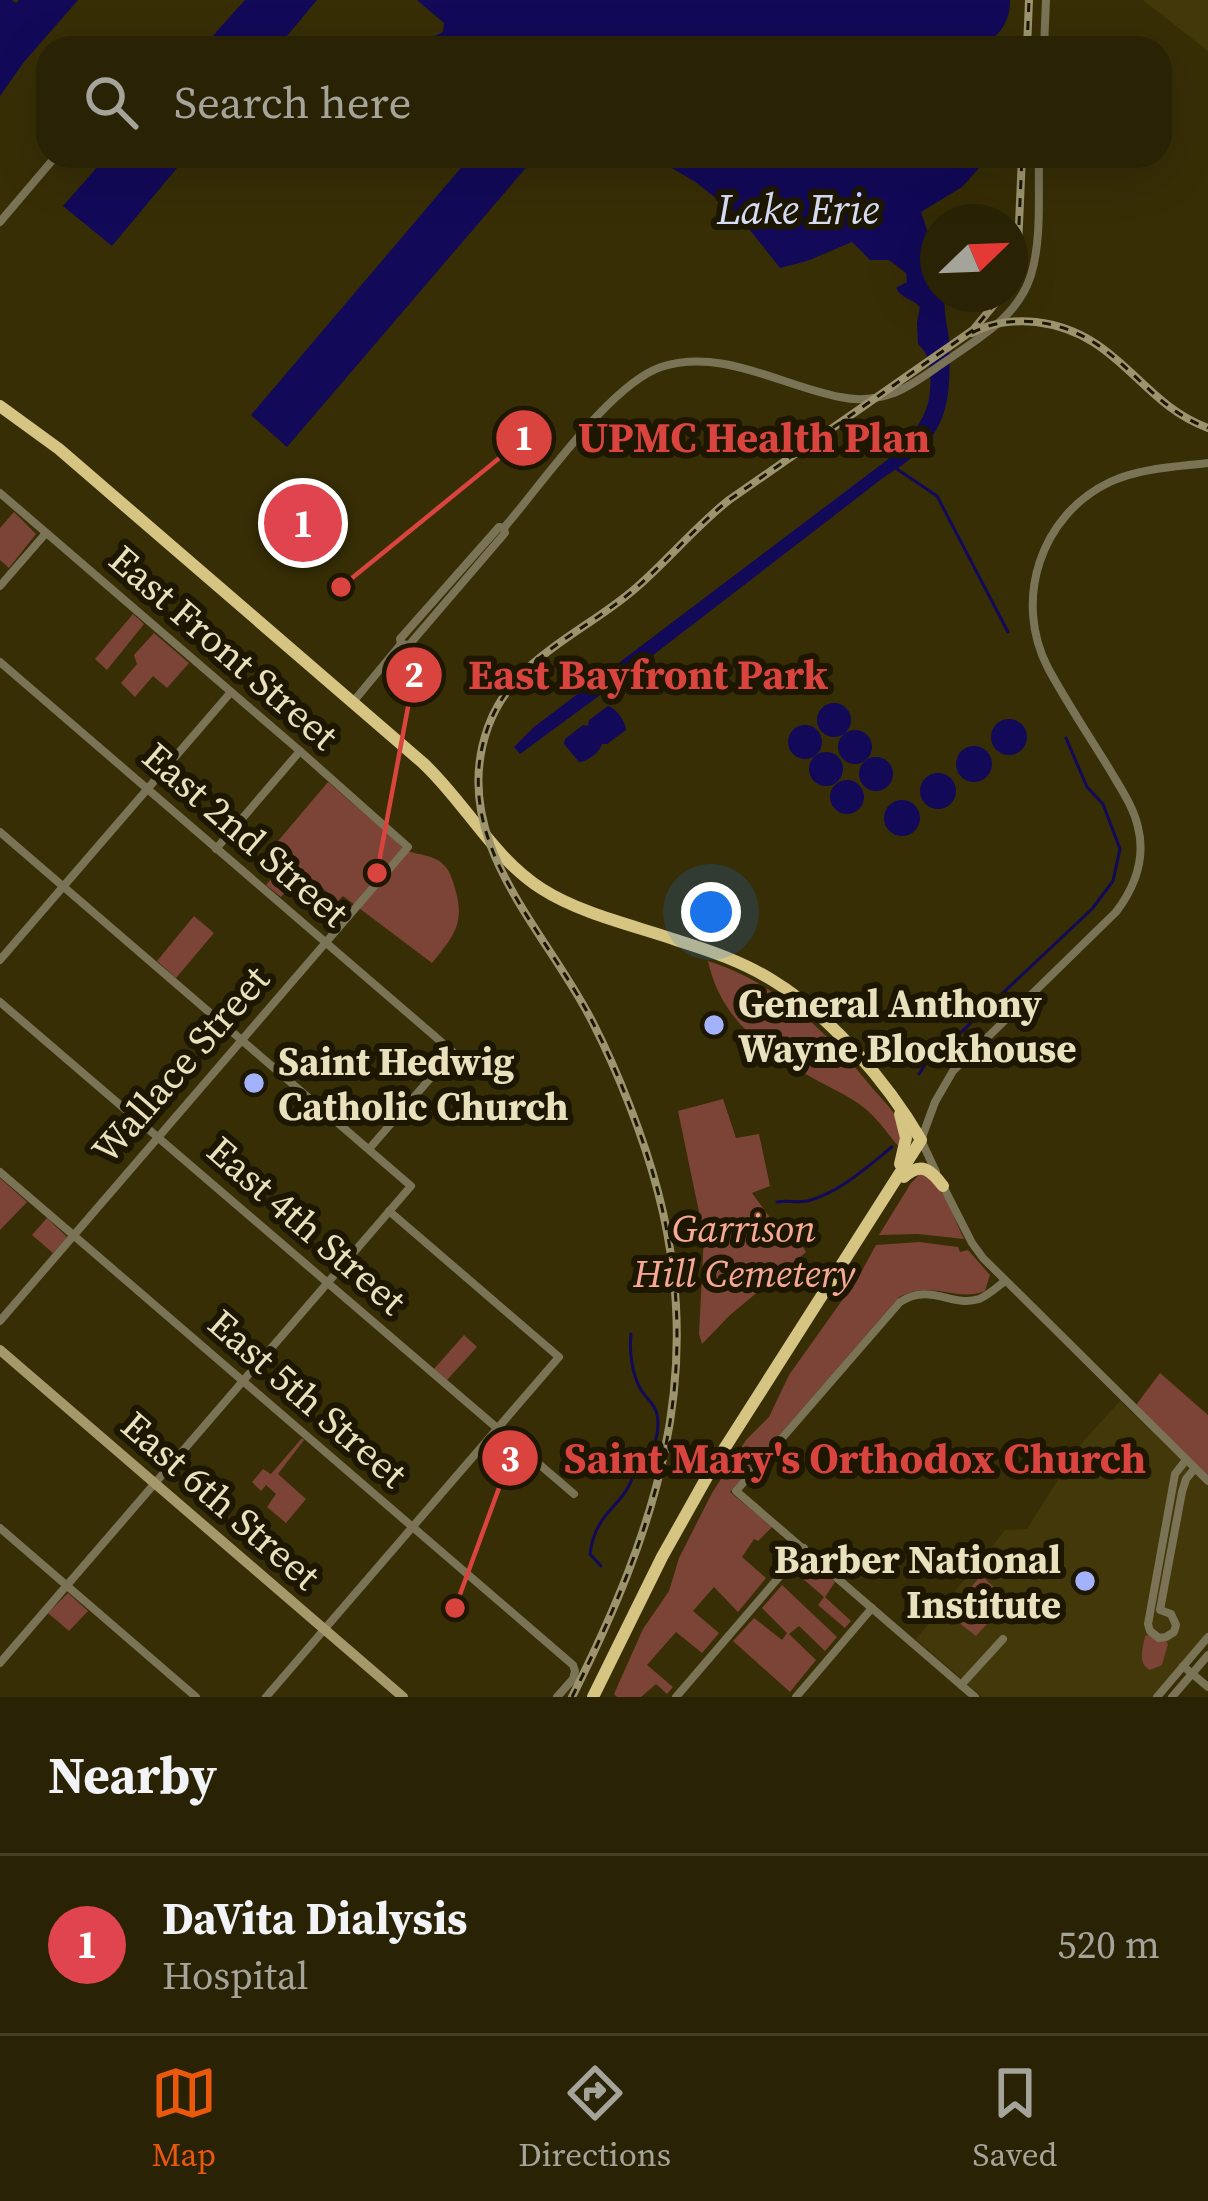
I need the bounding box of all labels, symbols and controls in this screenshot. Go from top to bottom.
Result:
search box [36,36,1172,168]
icon: search [78,69,144,135]
text: Search here [174,71,411,133]
water label: Lake Erie [716,180,879,238]
north arrow [920,204,1028,312]
callout: UPMC Health Plan [494,399,955,477]
text: UPMC Health Plan [578,408,930,466]
text: 1 [514,413,534,462]
pin: 1 [264,478,342,568]
street label: East Front Street [98,533,350,762]
callout: East Bayfront Park [384,636,852,714]
text: East Bayfront Park [468,645,829,703]
text: 2 [404,650,424,699]
street label: East 2nd Street [131,730,360,939]
your location [681,882,741,942]
street label: Wallace Street [80,954,281,1175]
place label: General Anthony Wayne Blockhouse [738,977,1077,1075]
marker: General Anthony Wayne Blockhouse [701,1012,727,1038]
place label: Saint Hedwig Catholic Church [278,1035,569,1133]
marker: Saint Hedwig Catholic Church [241,1070,267,1096]
street label: East 4th Street [196,1124,418,1327]
park label: Garrison Hill Cemetery [632,1202,856,1300]
street label: East 5th Street [197,1297,419,1500]
street label: East 6th Street [110,1399,332,1602]
callout: Saint Mary's Orthodox Church [480,1419,1170,1497]
text: Saint Mary's Orthodox Church [564,1429,1146,1487]
text: 3 [500,1434,520,1483]
place label: Barber National Institute [774,1533,1061,1631]
marker: Barber National Institute [1072,1568,1098,1594]
text: Nearby [48,1740,217,1810]
text: DaVita Dialysis [162,1887,468,1949]
text: 1 [76,1918,98,1971]
text: 520 m [1057,1918,1160,1971]
text: Hospital [162,1949,308,2002]
tab: Map [151,2060,217,2177]
tab: Directions [518,2060,671,2177]
tab: Saved [973,2060,1057,2177]

